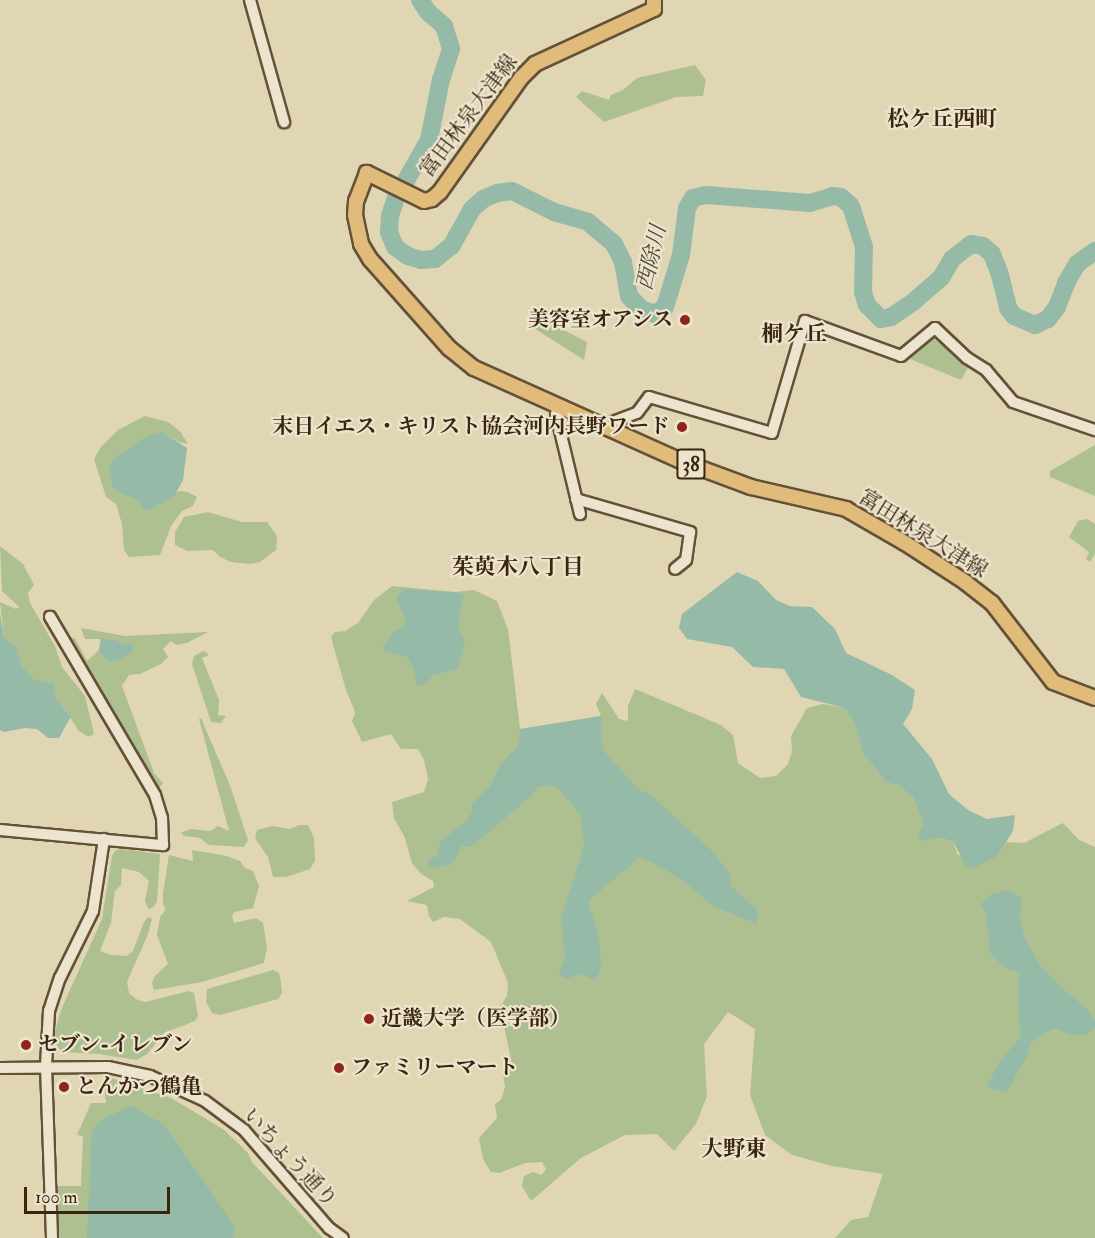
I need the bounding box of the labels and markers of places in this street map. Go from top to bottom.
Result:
place label: 美容室オアシス [526,307,673,333]
marker: 美容室オアシス [678,313,692,327]
place label: 末日イエス・キリスト協会河内長野ワード [271,414,670,440]
marker: 末日イエス・キリスト協会河内長野ワード [675,420,689,434]
place label: 近畿大学（医学部） [381,1006,570,1032]
marker: 近畿大学（医学部） [362,1012,376,1026]
place label: セブン-イレブン [38,1032,194,1058]
marker: セブン-イレブン [19,1038,33,1052]
place label: ファミリーマート [351,1055,519,1081]
marker: ファミリーマート [332,1061,346,1075]
place label: とんかつ鶴亀 [76,1074,202,1100]
marker: とんかつ鶴亀 [57,1080,71,1094]

